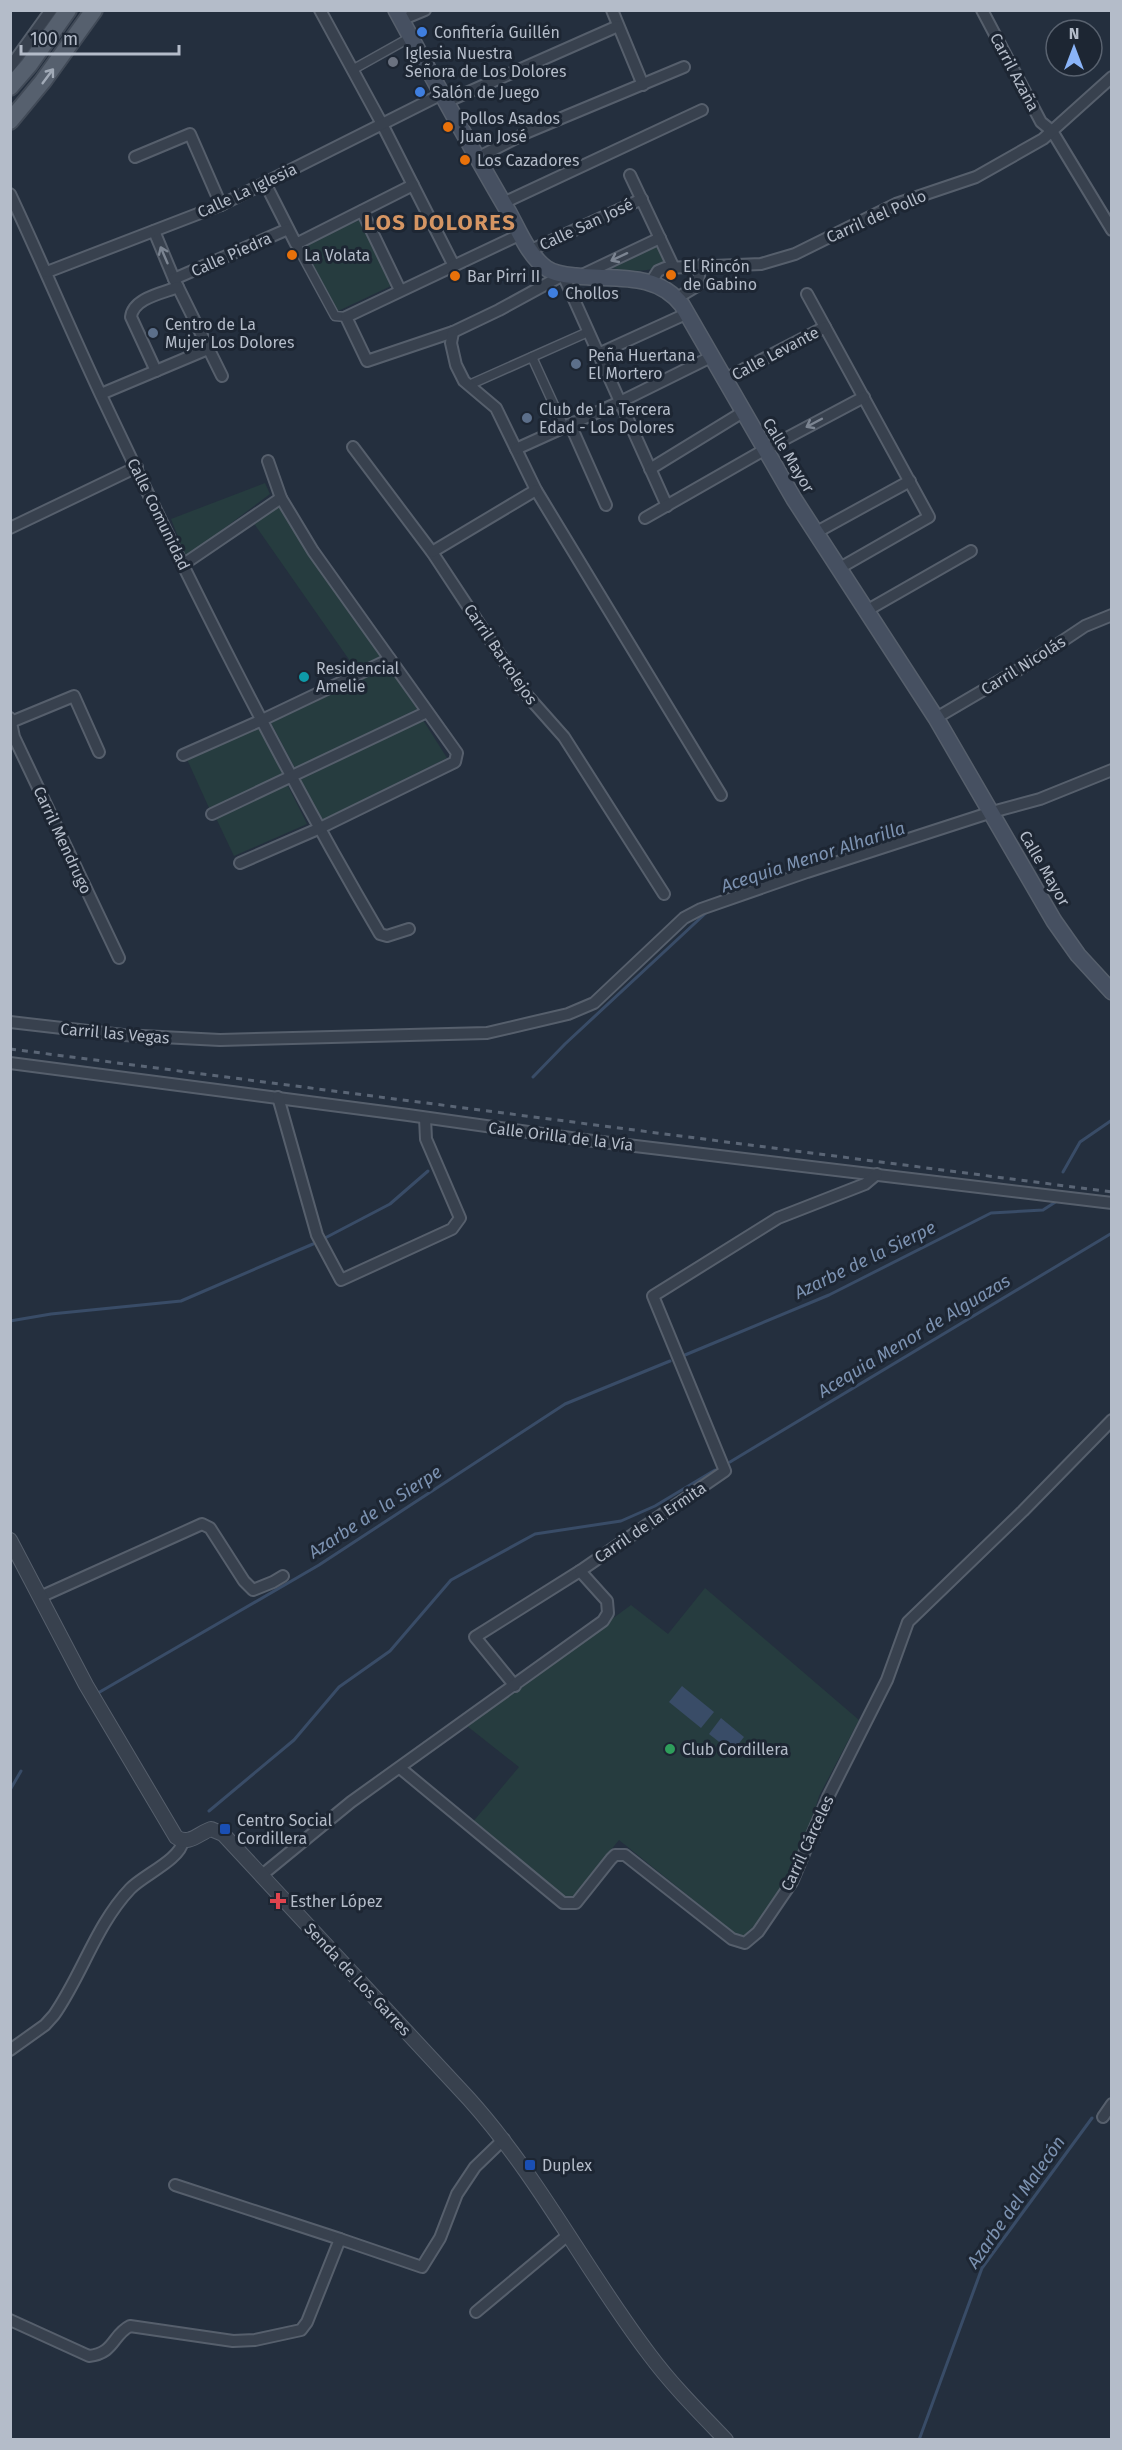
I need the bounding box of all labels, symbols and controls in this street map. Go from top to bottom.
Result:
scale bar [21,18,178,56]
north arrow [1044,18,1104,78]
place label: Confitería Guillén [434,23,560,42]
text: N [1069,24,1079,43]
marker: Confitería Guillén [415,25,429,39]
text: 100 m [30,28,78,50]
street label: Carril Azaña [986,30,1043,115]
place label: Iglesia Nuestra Señora de Los Dolores [405,44,566,81]
marker: Iglesia Nuestra Señora de Los Dolores [386,55,400,69]
one-way arrow [41,68,54,84]
place label: Salón de Juego [432,83,540,102]
marker: Salón de Juego [413,85,427,99]
place label: Pollos Asados Juan José [460,109,560,146]
marker: Pollos Asados Juan José [441,120,455,134]
place label: Los Cazadores [477,151,579,170]
marker: Los Cazadores [458,153,472,167]
street label: Calle La Iglesia [195,159,300,222]
street label: Carril del Pollo [823,186,929,247]
street label: Calle San José [536,194,636,254]
district label: LOS DOLORES [364,209,516,236]
street label: Calle Piedra [188,228,274,281]
one-way arrow [158,246,169,264]
place label: La Volata [304,246,370,265]
marker: La Volata [285,248,299,262]
one-way arrow [610,253,628,264]
place label: El Rincón de Gabino [683,257,757,294]
place label: Bar Pirri II [467,267,540,286]
marker: El Rincón de Gabino [664,268,678,282]
marker: Bar Pirri II [448,269,462,283]
place label: Chollos [565,284,619,303]
marker: Chollos [546,286,560,300]
place label: Centro de La Mujer Los Dolores [165,315,295,352]
street label: Calle Levante [728,323,822,384]
marker: Centro de La Mujer Los Dolores [146,326,160,340]
place label: Peña Huertana El Mortero [588,346,695,383]
marker: Peña Huertana El Mortero [569,357,583,371]
place label: Club de La Tercera Edad - Los Dolores [539,400,674,437]
marker: Club de La Tercera Edad - Los Dolores [520,411,534,425]
street label: Calle Mayor [759,414,819,497]
one-way arrow [806,417,823,429]
street label: Calle Comunidad [123,455,194,573]
street label: Carril Bartolejos [460,600,541,708]
street label: Carril Nicolás [978,632,1069,699]
place label: Residencial Amelie [316,659,400,696]
marker: Residencial Amelie [297,670,311,684]
street label: Carril Mendrugo [29,783,96,897]
water label: Acequia Menor Alharilla [717,817,908,897]
street label: Calle Mayor [1015,827,1074,910]
street label: Carril las Vegas [60,1019,170,1048]
street label: Calle Orilla de la Vía [487,1118,635,1155]
water label: Azarbe de la Sierpe [790,1216,939,1304]
water label: Acequia Menor de Alguazas [813,1270,1014,1403]
water label: Azarbe de la Sierpe [303,1461,446,1564]
street label: Carril de la Ermita [591,1478,710,1567]
place label: Club Cordillera [682,1740,789,1759]
marker: Club Cordillera [663,1742,677,1756]
street label: Carril Cárceles [777,1792,838,1894]
place label: Centro Social Cordillera [237,1811,333,1848]
marker: Centro Social Cordillera [218,1822,232,1836]
place label: Esther López [290,1892,382,1911]
marker: Esther López [271,1894,285,1908]
street label: Senda de Los Garres [300,1919,415,2040]
water label: Azarbe del Malecón [962,2132,1070,2273]
place label: Duplex [542,2156,592,2175]
marker: Duplex [523,2158,537,2172]

